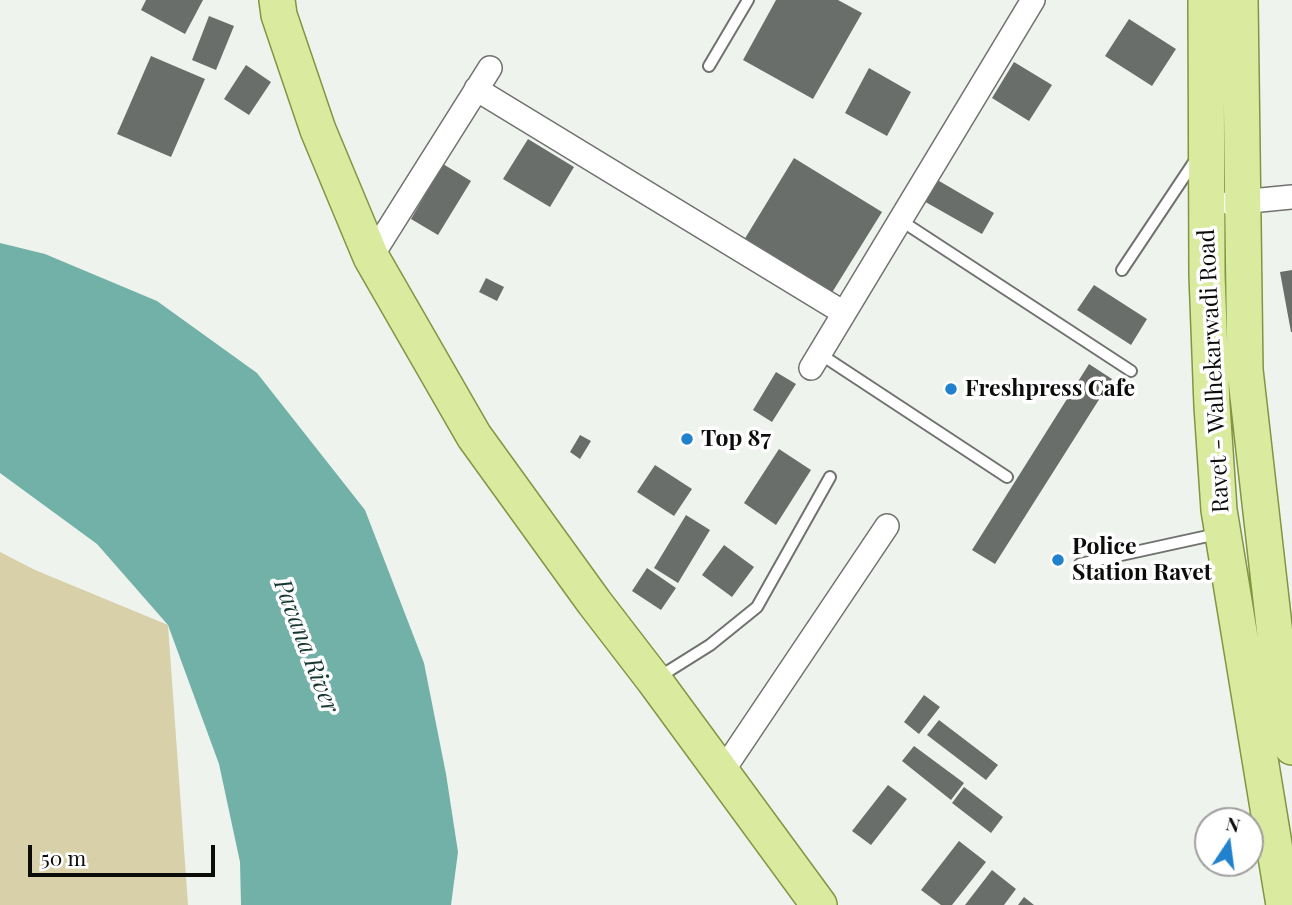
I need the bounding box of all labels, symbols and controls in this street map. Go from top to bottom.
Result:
street label: Ravet - Walhekarwadi Road [1193,228,1235,514]
place label: Freshpress Cafe [965,375,1135,403]
marker: Freshpress Cafe [943,381,959,397]
place label: Top 87 [701,425,771,453]
marker: Top 87 [679,431,695,447]
place label: Police Station Ravet [1072,533,1212,587]
marker: Police Station Ravet [1050,552,1066,568]
water label: Pavana River [267,575,345,717]
north arrow [1194,807,1264,877]
text: N [1224,809,1243,838]
scale bar [32,832,219,876]
text: 50 m [41,843,86,871]

